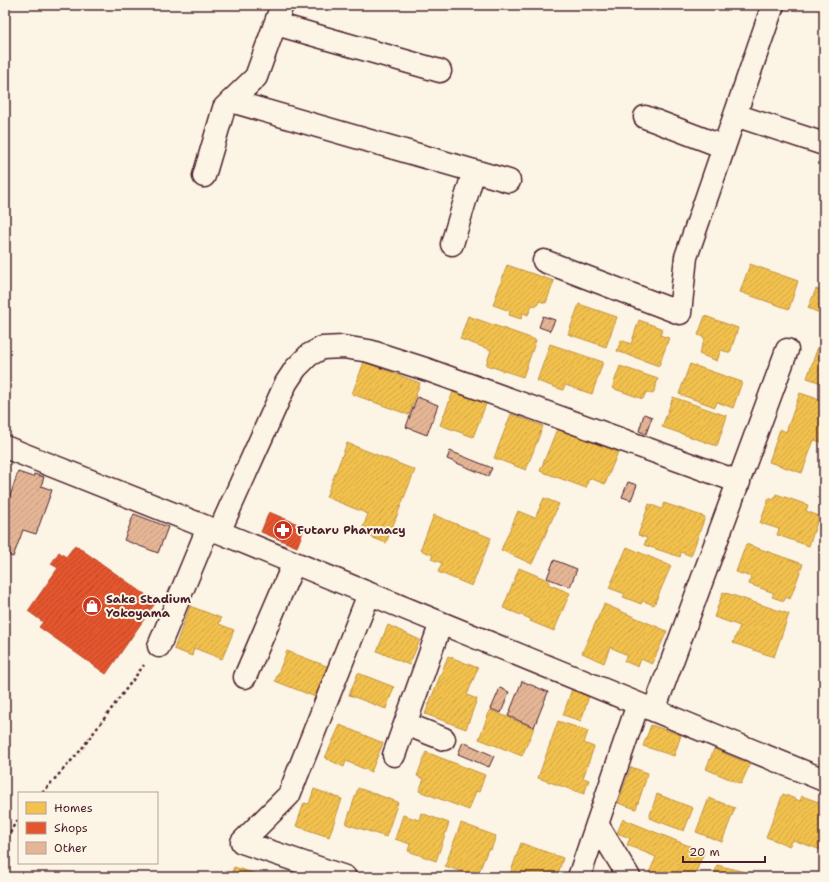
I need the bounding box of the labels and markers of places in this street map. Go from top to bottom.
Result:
pharmacy icon: Futaru Pharmacy [272,519,294,541]
place label: Futaru Pharmacy [297,522,406,538]
place label: Sake Stadium Yokoyama [106,591,191,621]
shop icon: Sake Stadium Yokoyama [81,595,103,617]

